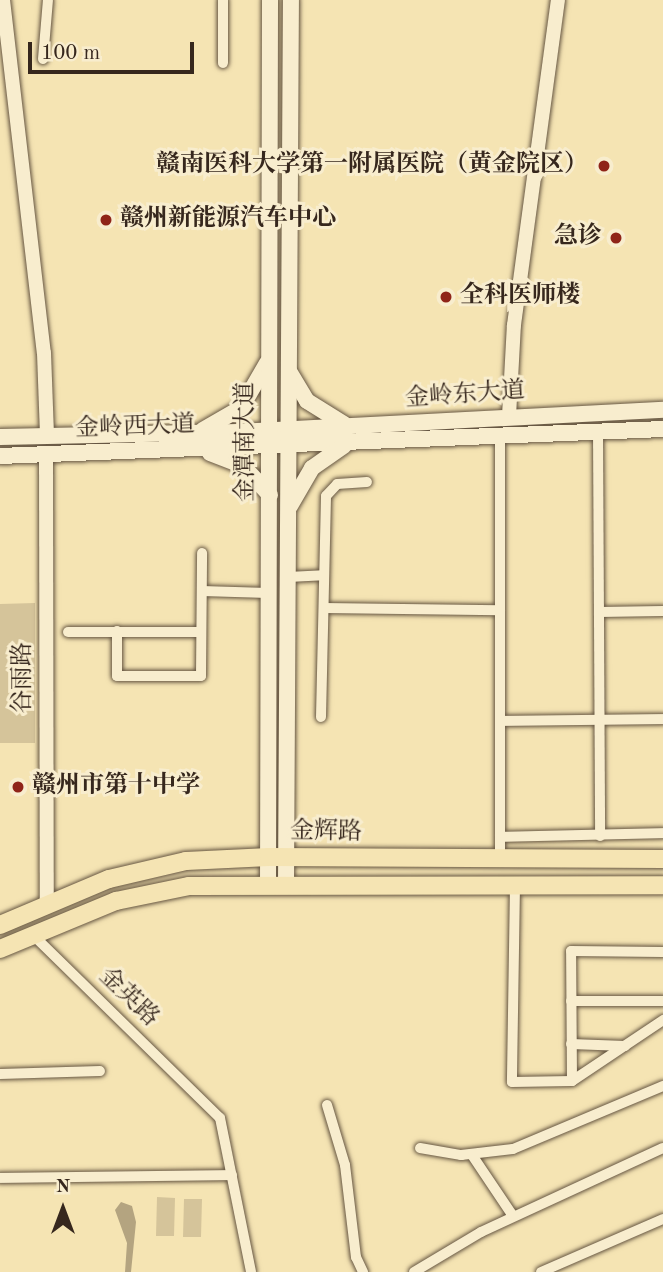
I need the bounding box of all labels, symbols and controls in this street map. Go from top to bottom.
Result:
scale bar [32,28,198,72]
text: 100 m [41,43,100,64]
place label: 赣南医科大学第一附属医院（黄金院区） [156,152,588,180]
marker: 赣南医科大学第一附属医院（黄金院区） [594,156,614,176]
place label: 赣州新能源汽车中心 [120,206,336,234]
marker: 赣州新能源汽车中心 [98,212,114,228]
place label: 急诊 [554,224,602,252]
marker: 急诊 [608,230,624,246]
place label: 全科医师楼 [460,283,580,311]
marker: 全科医师楼 [438,289,454,305]
street label: 金岭东大道 [404,377,526,415]
street label: 金潭南大道 [233,382,261,502]
street label: 金岭西大道 [75,412,195,444]
street label: 谷雨路 [10,642,38,714]
place label: 赣州市第十中学 [32,773,200,801]
marker: 赣州市第十中学 [10,779,26,795]
street label: 金辉路 [290,818,362,848]
street label: 金英路 [92,963,164,1033]
north arrow [28,1174,98,1244]
text: N [56,1178,70,1197]

